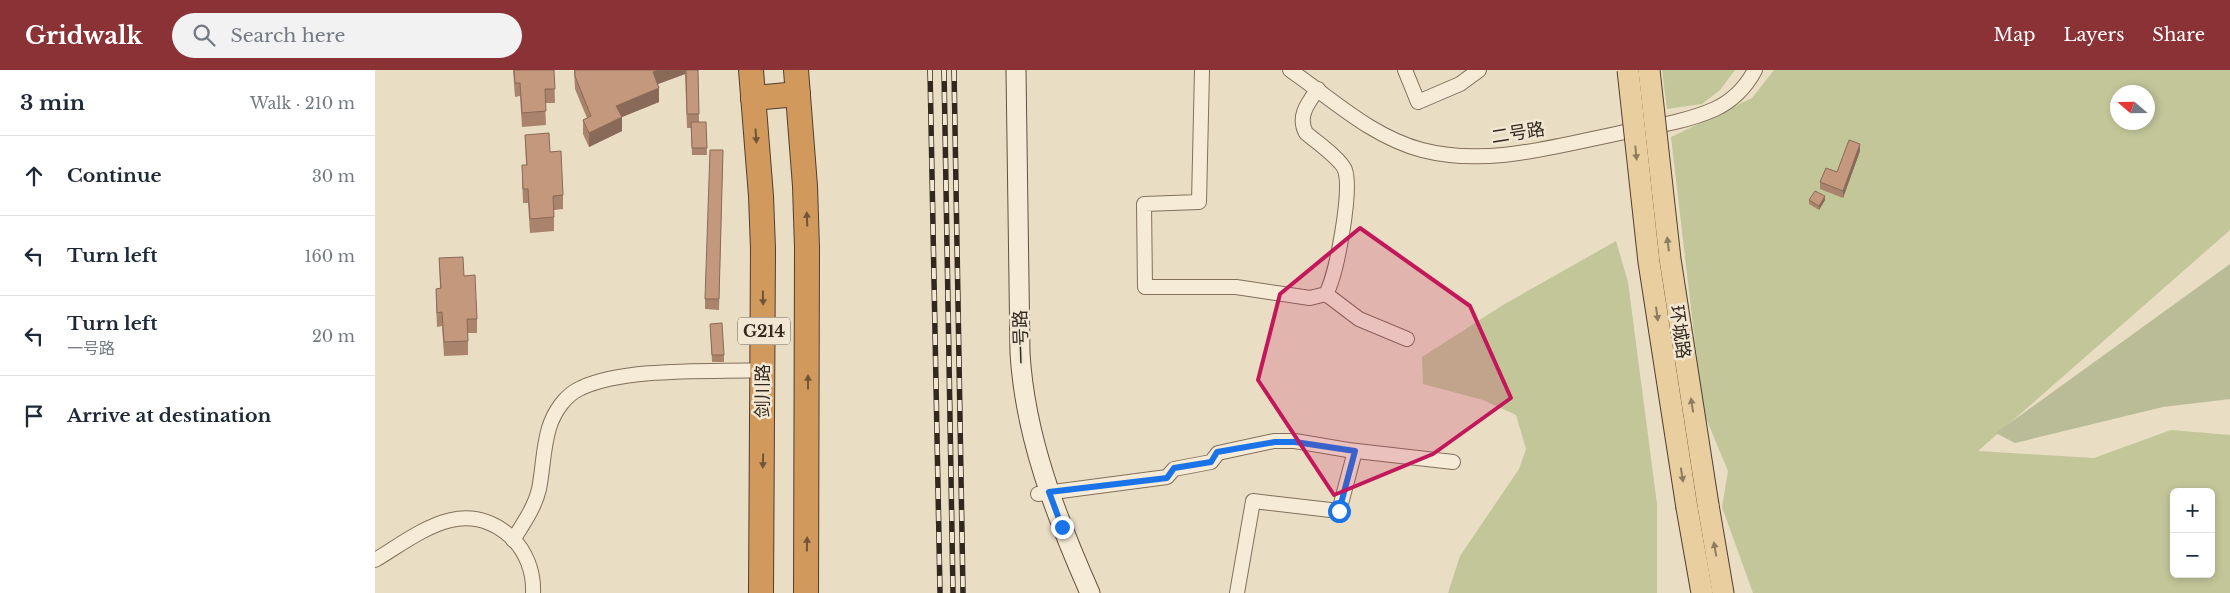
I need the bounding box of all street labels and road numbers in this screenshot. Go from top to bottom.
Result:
street label: 二号路 [1490,118,1546,148]
street label: 环城路 [1665,304,1695,360]
street label: 一号路 [1009,310,1033,364]
road number: G214 [738,318,790,344]
street label: 剑川路 [752,364,774,418]

